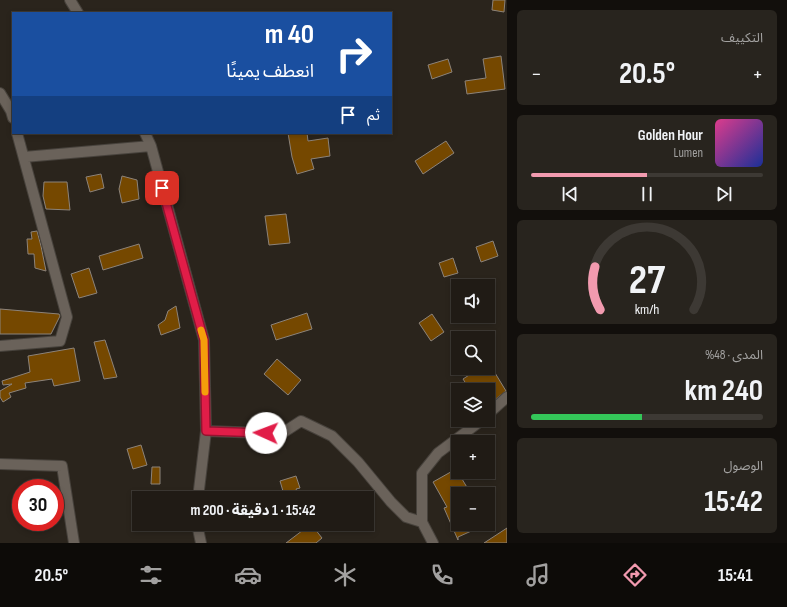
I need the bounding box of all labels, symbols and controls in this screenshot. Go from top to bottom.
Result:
text: 40 m [265,18,314,51]
icon: right [328,28,380,80]
text: التكييف [721,30,763,46]
text: 20.5° [619,56,675,92]
text: انعطف يمينًا [226,61,314,82]
text: − [531,61,542,88]
text: + [752,61,763,88]
icon: arrive [337,104,359,126]
text: ثم [367,106,380,125]
text: Golden Hour [638,126,703,145]
text: Lumen [674,145,703,161]
pin [145,171,179,205]
icon: arrive [151,177,173,199]
icon: previous [559,183,581,205]
icon: pause [636,183,658,205]
icon: next [713,183,735,205]
text: 27 [629,255,666,304]
map controls [451,279,495,531]
button: sound [451,279,495,323]
text: km/h [635,300,659,317]
button: search [451,331,495,375]
text: المدى · 48% [705,347,763,363]
text: 240 km [684,373,763,409]
button: layers [451,383,495,427]
position arrow [245,412,287,454]
button: + [451,435,495,479]
text: الوصول [723,458,763,474]
speed limit sign: 30 [12,479,64,531]
text: 15:42 [704,484,763,520]
button: − [451,487,495,531]
text: 15:42 · 1 دقيقة · 200 m [190,501,316,520]
icon: filters [137,561,165,589]
icon: car [234,561,262,589]
icon: climate [331,561,359,589]
icon: phone [428,561,456,589]
icon: music [524,561,552,589]
icon: directions [621,561,649,589]
text: 20.5° [35,565,68,586]
text: 15:41 [718,565,753,586]

